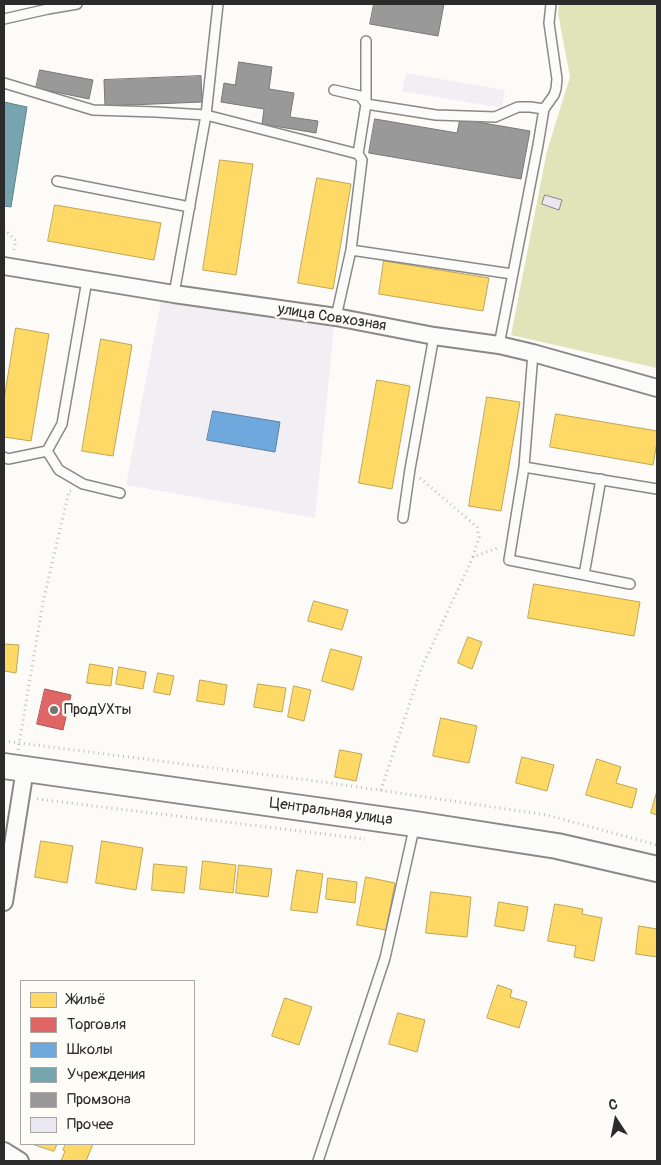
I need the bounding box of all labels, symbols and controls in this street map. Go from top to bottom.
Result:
street label: улица Совхозная [276,301,388,335]
place label: ПродУХты [64,701,131,719]
marker: ПродУХты [48,704,60,716]
street label: Центральная улица [268,794,394,830]
legend [20,980,195,1145]
text: Жильё [67,990,106,1009]
text: Торговля [67,1015,126,1034]
text: Школы [67,1040,113,1059]
text: Учреждения [67,1065,145,1084]
text: Промзона [67,1090,131,1109]
north arrow [591,1095,641,1145]
text: С [607,1096,619,1114]
text: Прочее [67,1115,114,1134]

